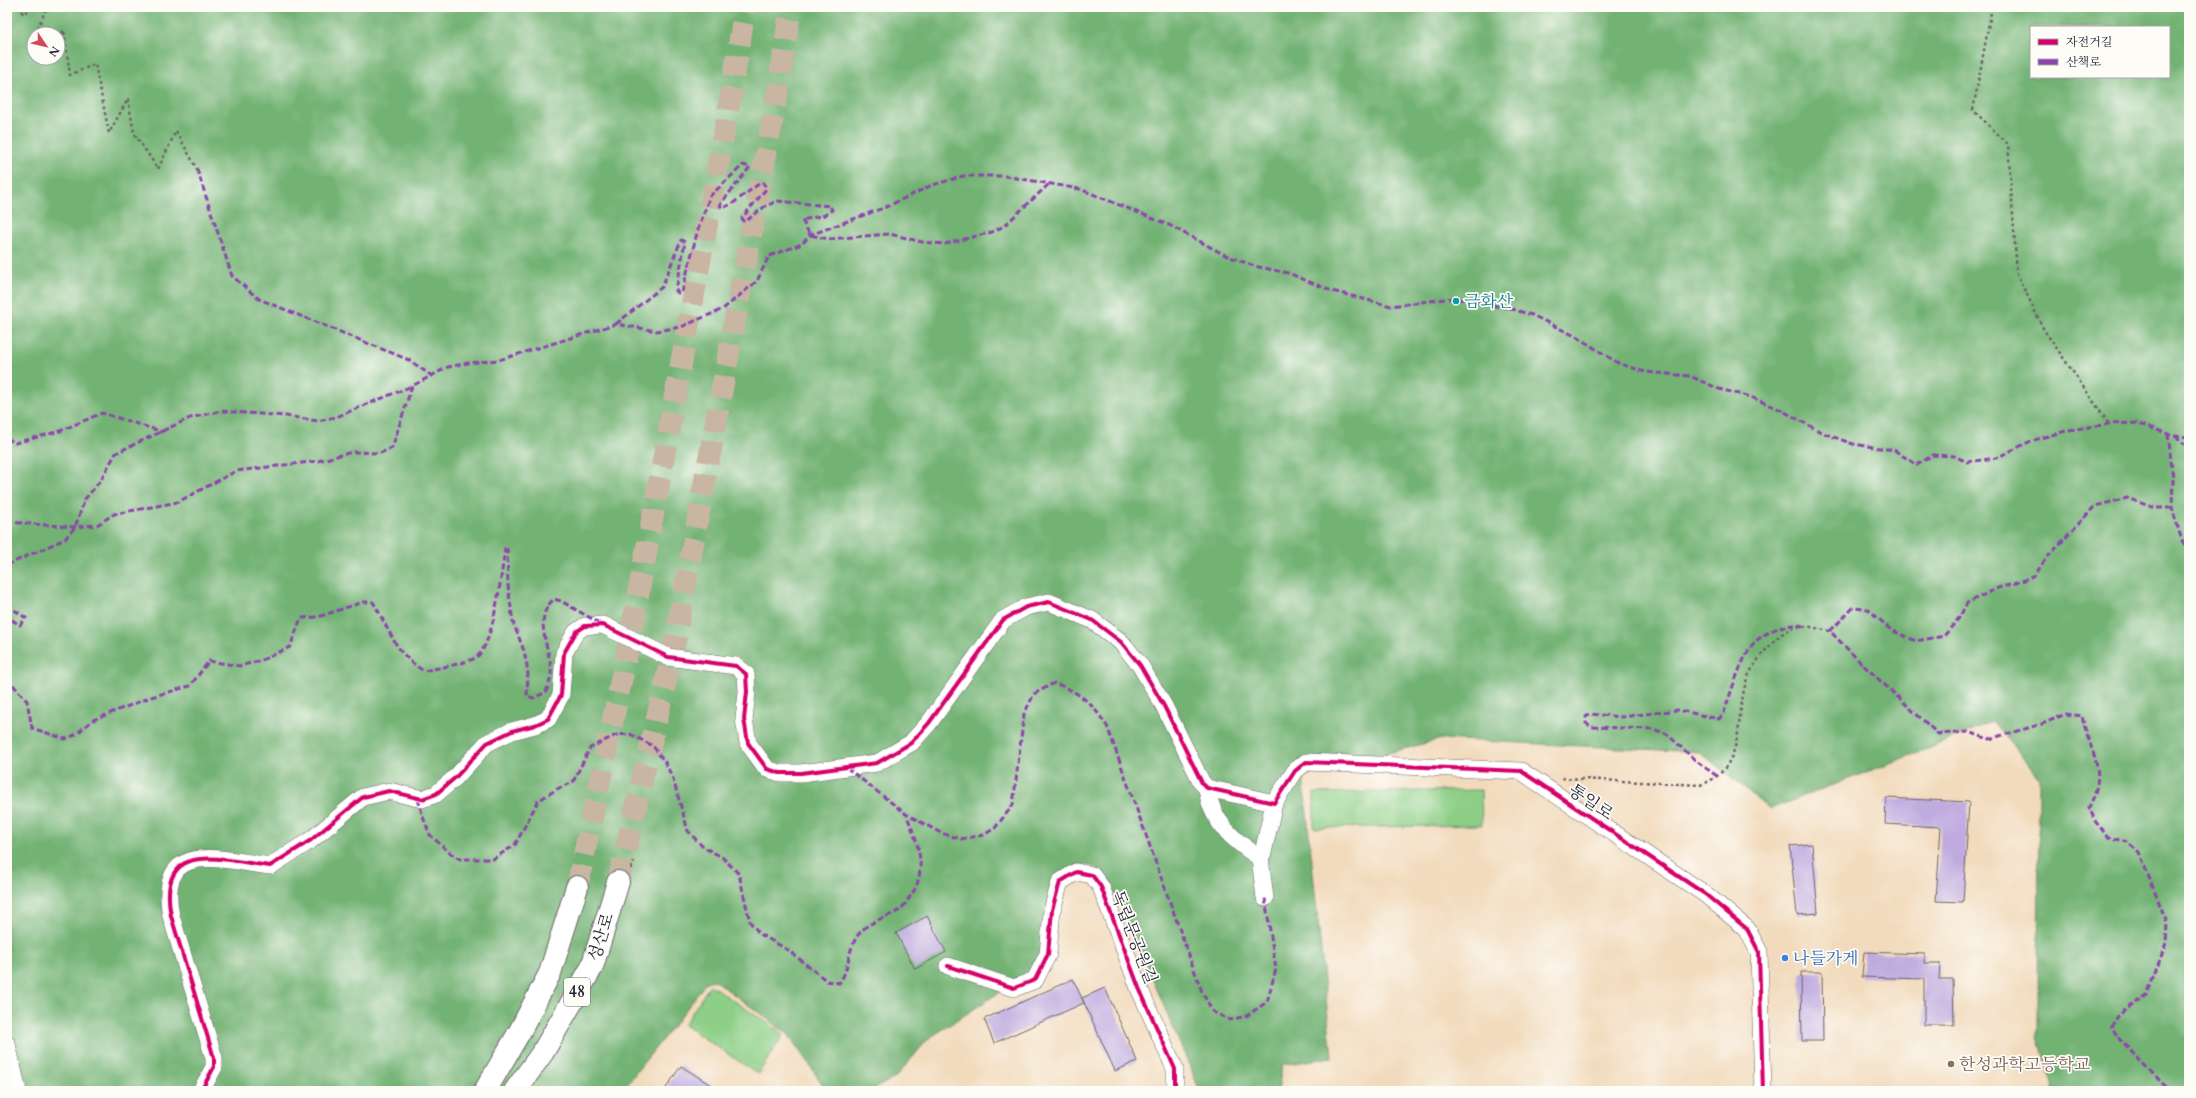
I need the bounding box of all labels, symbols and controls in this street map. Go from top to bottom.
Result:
north arrow [26,26,66,66]
legend [2030,26,2170,78]
text: 자전거길 [2066,34,2112,50]
text: N [45,43,63,60]
text: 산책로 [2066,54,2101,70]
place label: 금화산 [1464,290,1514,313]
marker: 금화산 [1451,296,1461,306]
street label: 통일로 [1564,779,1618,826]
street label: 독립문공원길 [1106,887,1162,987]
street label: 성산로 [583,910,619,964]
place label: 나들가게 [1793,947,1859,970]
marker: 나들가게 [1780,953,1790,963]
road number: 48 [564,978,590,1006]
place label: 한성과학고등학교 [1959,1053,2091,1076]
marker: 한성과학고등학교 [1946,1059,1956,1069]

